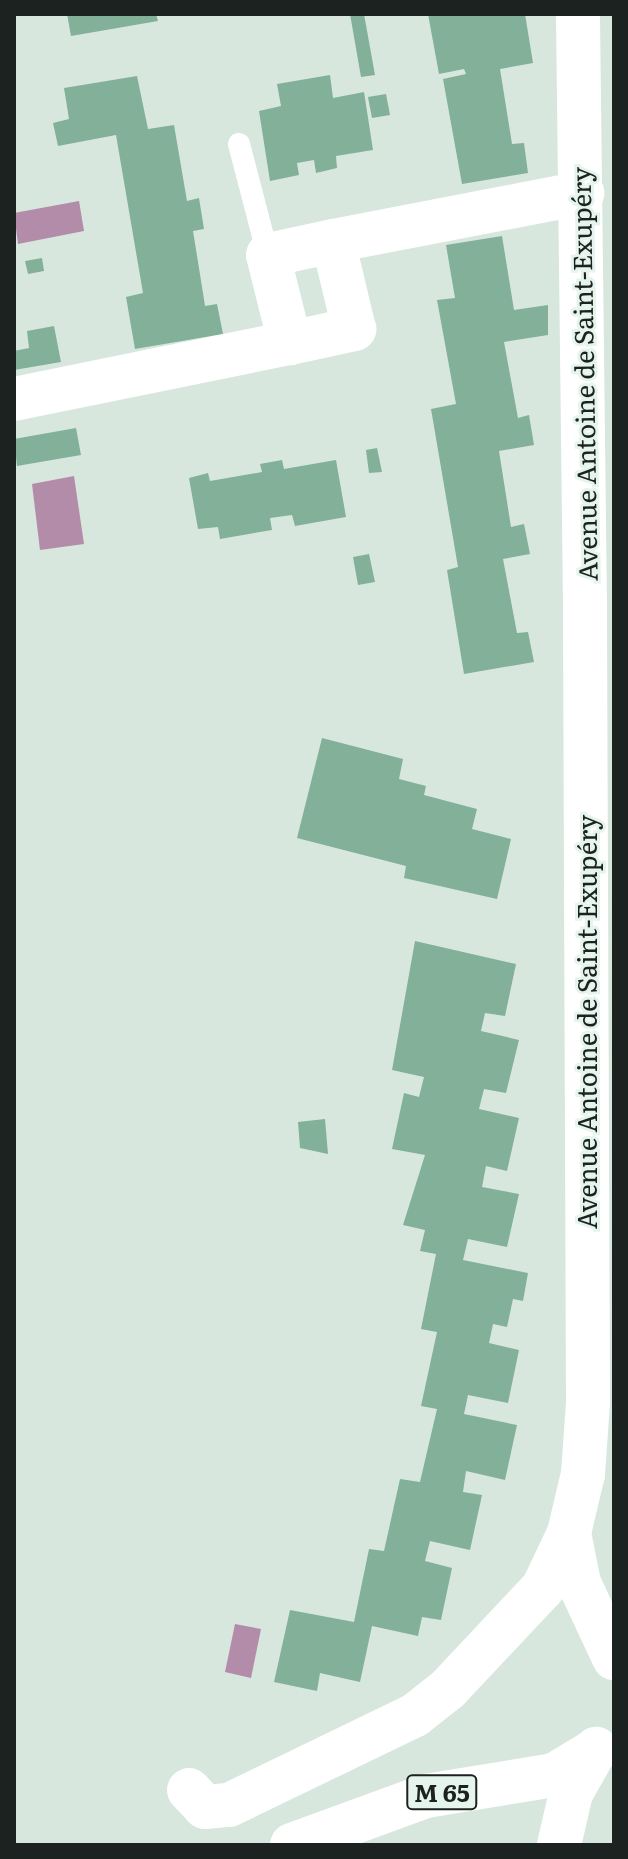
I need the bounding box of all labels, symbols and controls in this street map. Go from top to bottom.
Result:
street label: Avenue Antoine de Saint-Exupéry [564,167,602,581]
street label: Avenue Antoine de Saint-Exupéry [570,815,602,1229]
road number: M 65 [406,1772,478,1812]

